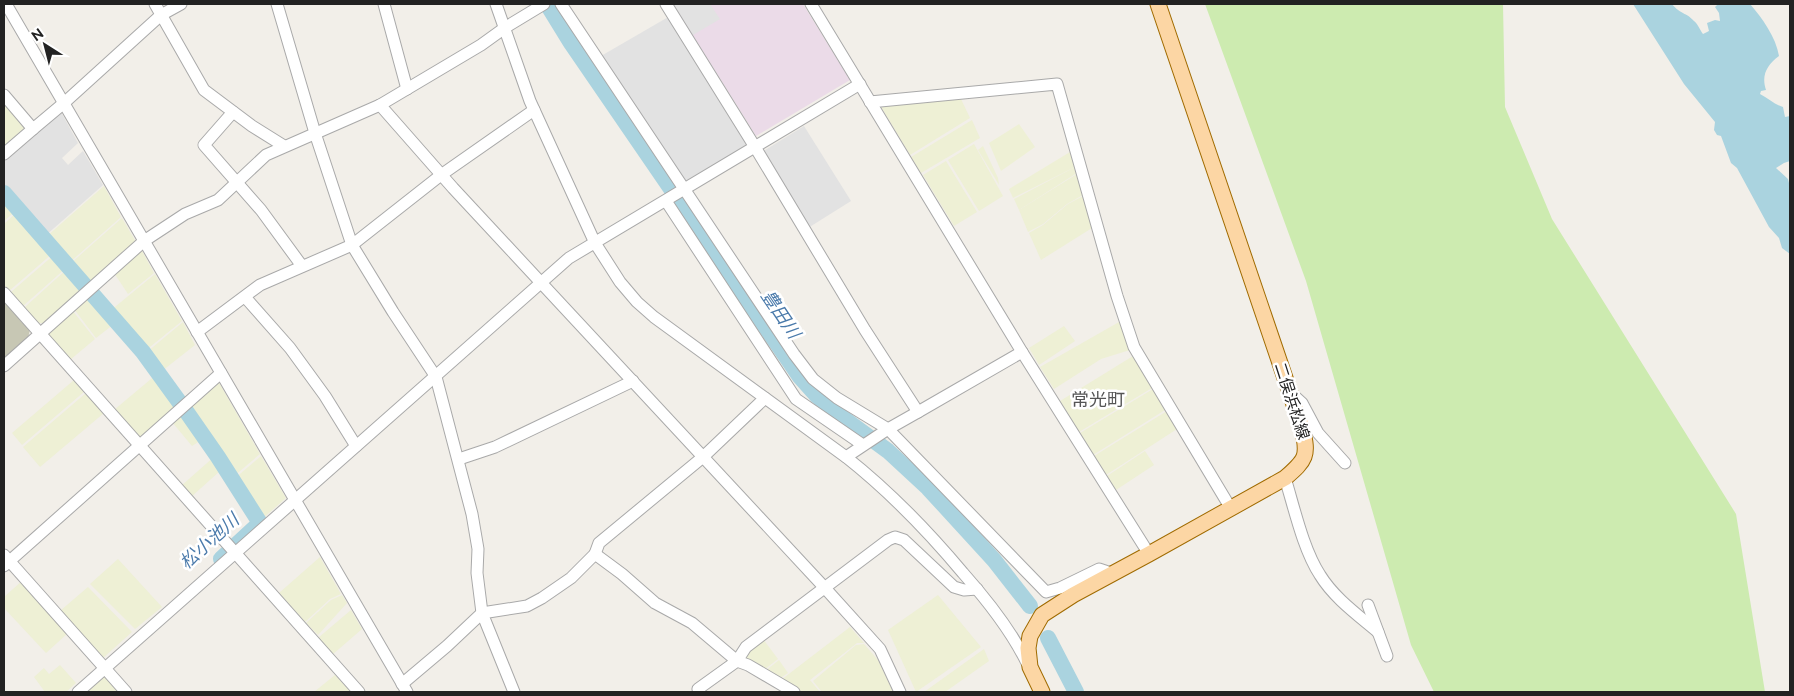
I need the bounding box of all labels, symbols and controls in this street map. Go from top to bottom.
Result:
north arrow [20,20,70,70]
text: N [28,25,46,44]
water label: 豊田川 [757,286,806,344]
street label: 二俣浜松線 [1271,360,1313,442]
district label: 常光町 [1071,389,1125,410]
water label: 松小池川 [175,508,244,573]

